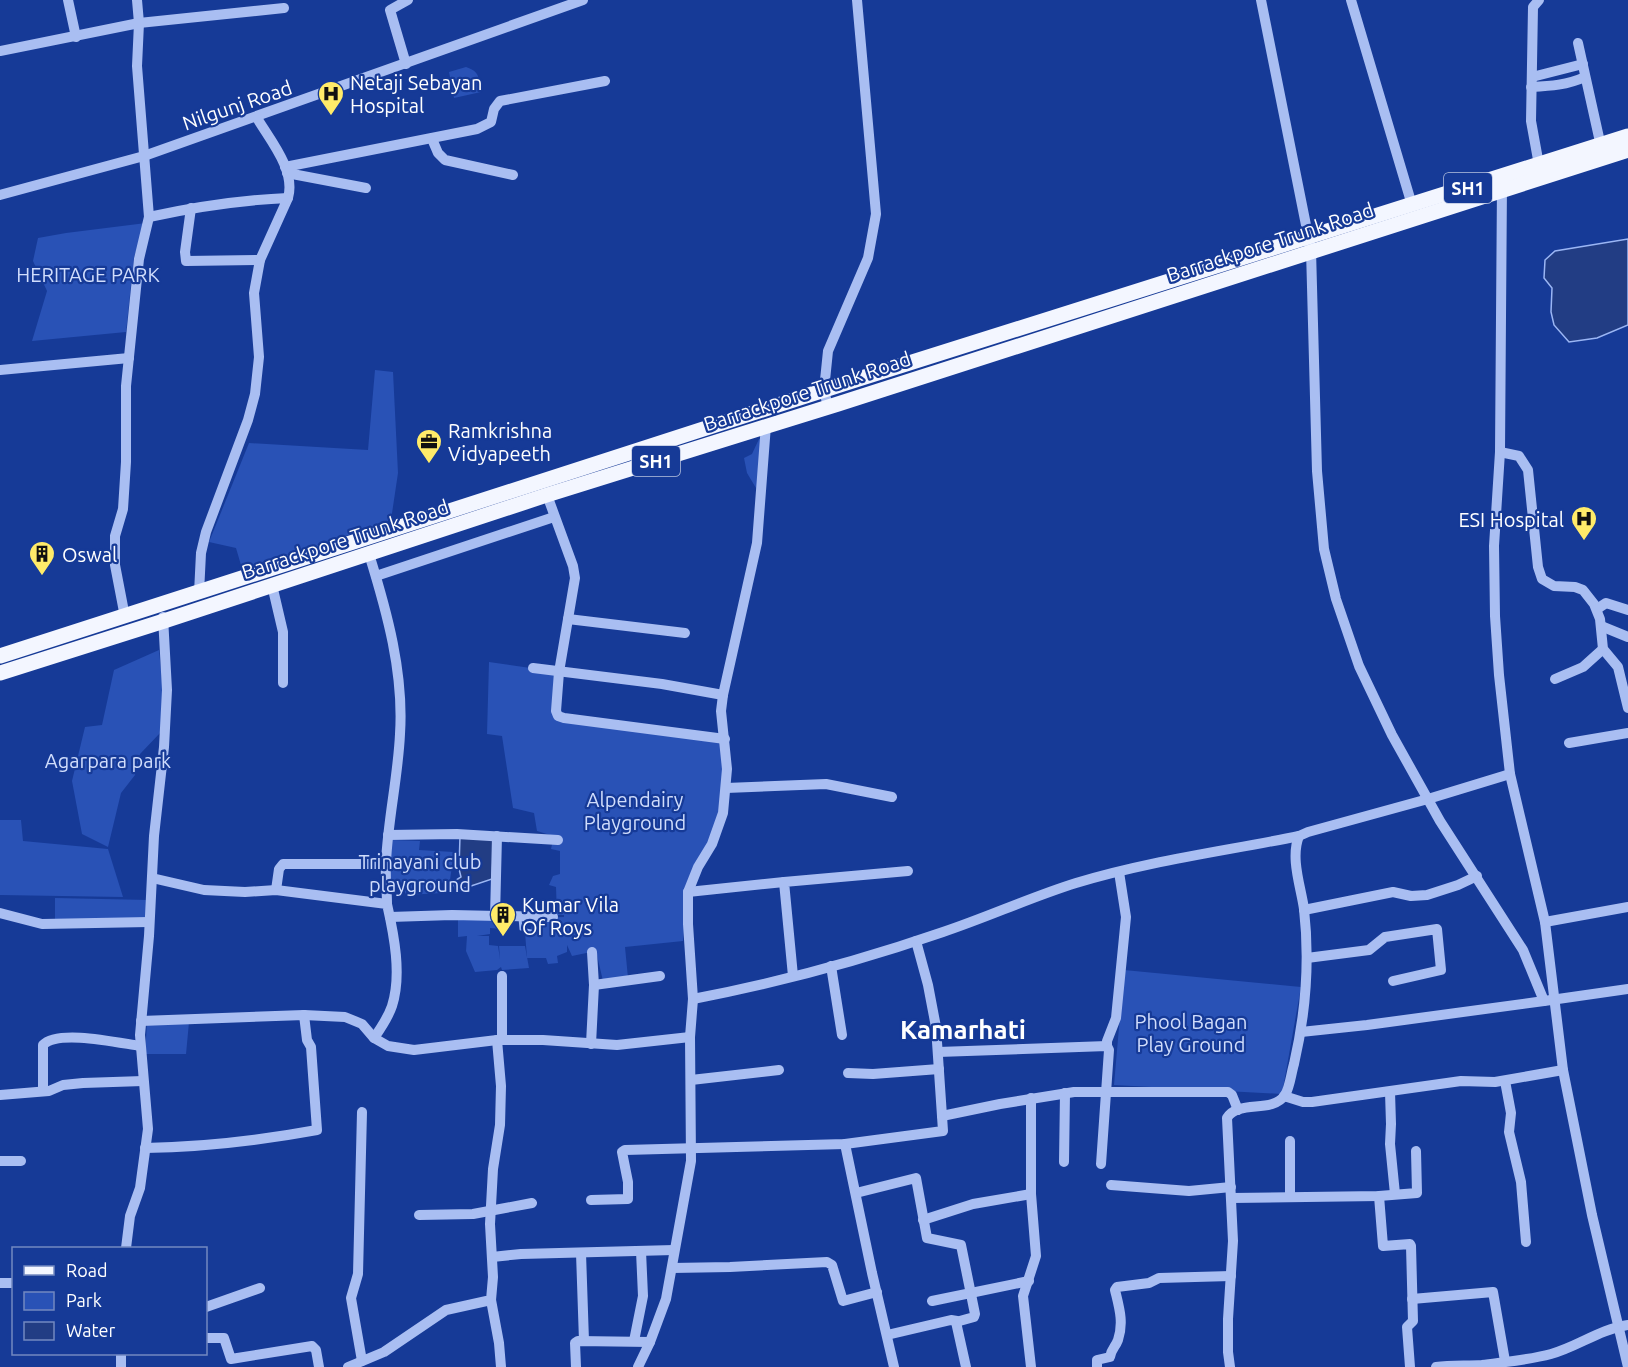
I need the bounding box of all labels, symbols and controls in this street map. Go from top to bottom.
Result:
place label: Netaji Sebayan Hospital [350,71,483,117]
street label: Nilgunj Road [179,76,295,134]
hospital icon: Netaji Sebayan Hospital [316,79,346,117]
road number: SH1 [1444,173,1492,203]
street label: Barrackpore Trunk Road [1164,198,1376,286]
park label: HERITAGE PARK [16,263,160,286]
street label: Barrackpore Trunk Road [701,347,913,435]
place label: Ramkrishna Vidyapeeth [448,419,552,465]
office icon: Ramkrishna Vidyapeeth [414,427,444,465]
road number: SH1 [632,446,680,476]
street label: Barrackpore Trunk Road [239,495,451,583]
hospital icon: ESI Hospital [1569,504,1599,542]
place label: ESI Hospital [1458,508,1564,531]
building icon: Oswal [27,539,57,577]
place label: Oswal [62,543,117,566]
park label: Agarpara park [45,749,171,772]
park label: Alpendairy Playground [584,788,686,834]
park label: Trinayani club playground [359,850,481,896]
place label: Kumar Vila Of Roys [522,893,619,939]
building icon: Kumar Vila Of Roys [488,900,518,938]
park label: Phool Bagan Play Ground [1135,1010,1247,1056]
district label: Kamarhati [900,1015,1026,1044]
legend [12,1247,207,1355]
text: Road [66,1260,108,1280]
text: Park [66,1290,102,1310]
text: Water [66,1320,116,1340]

